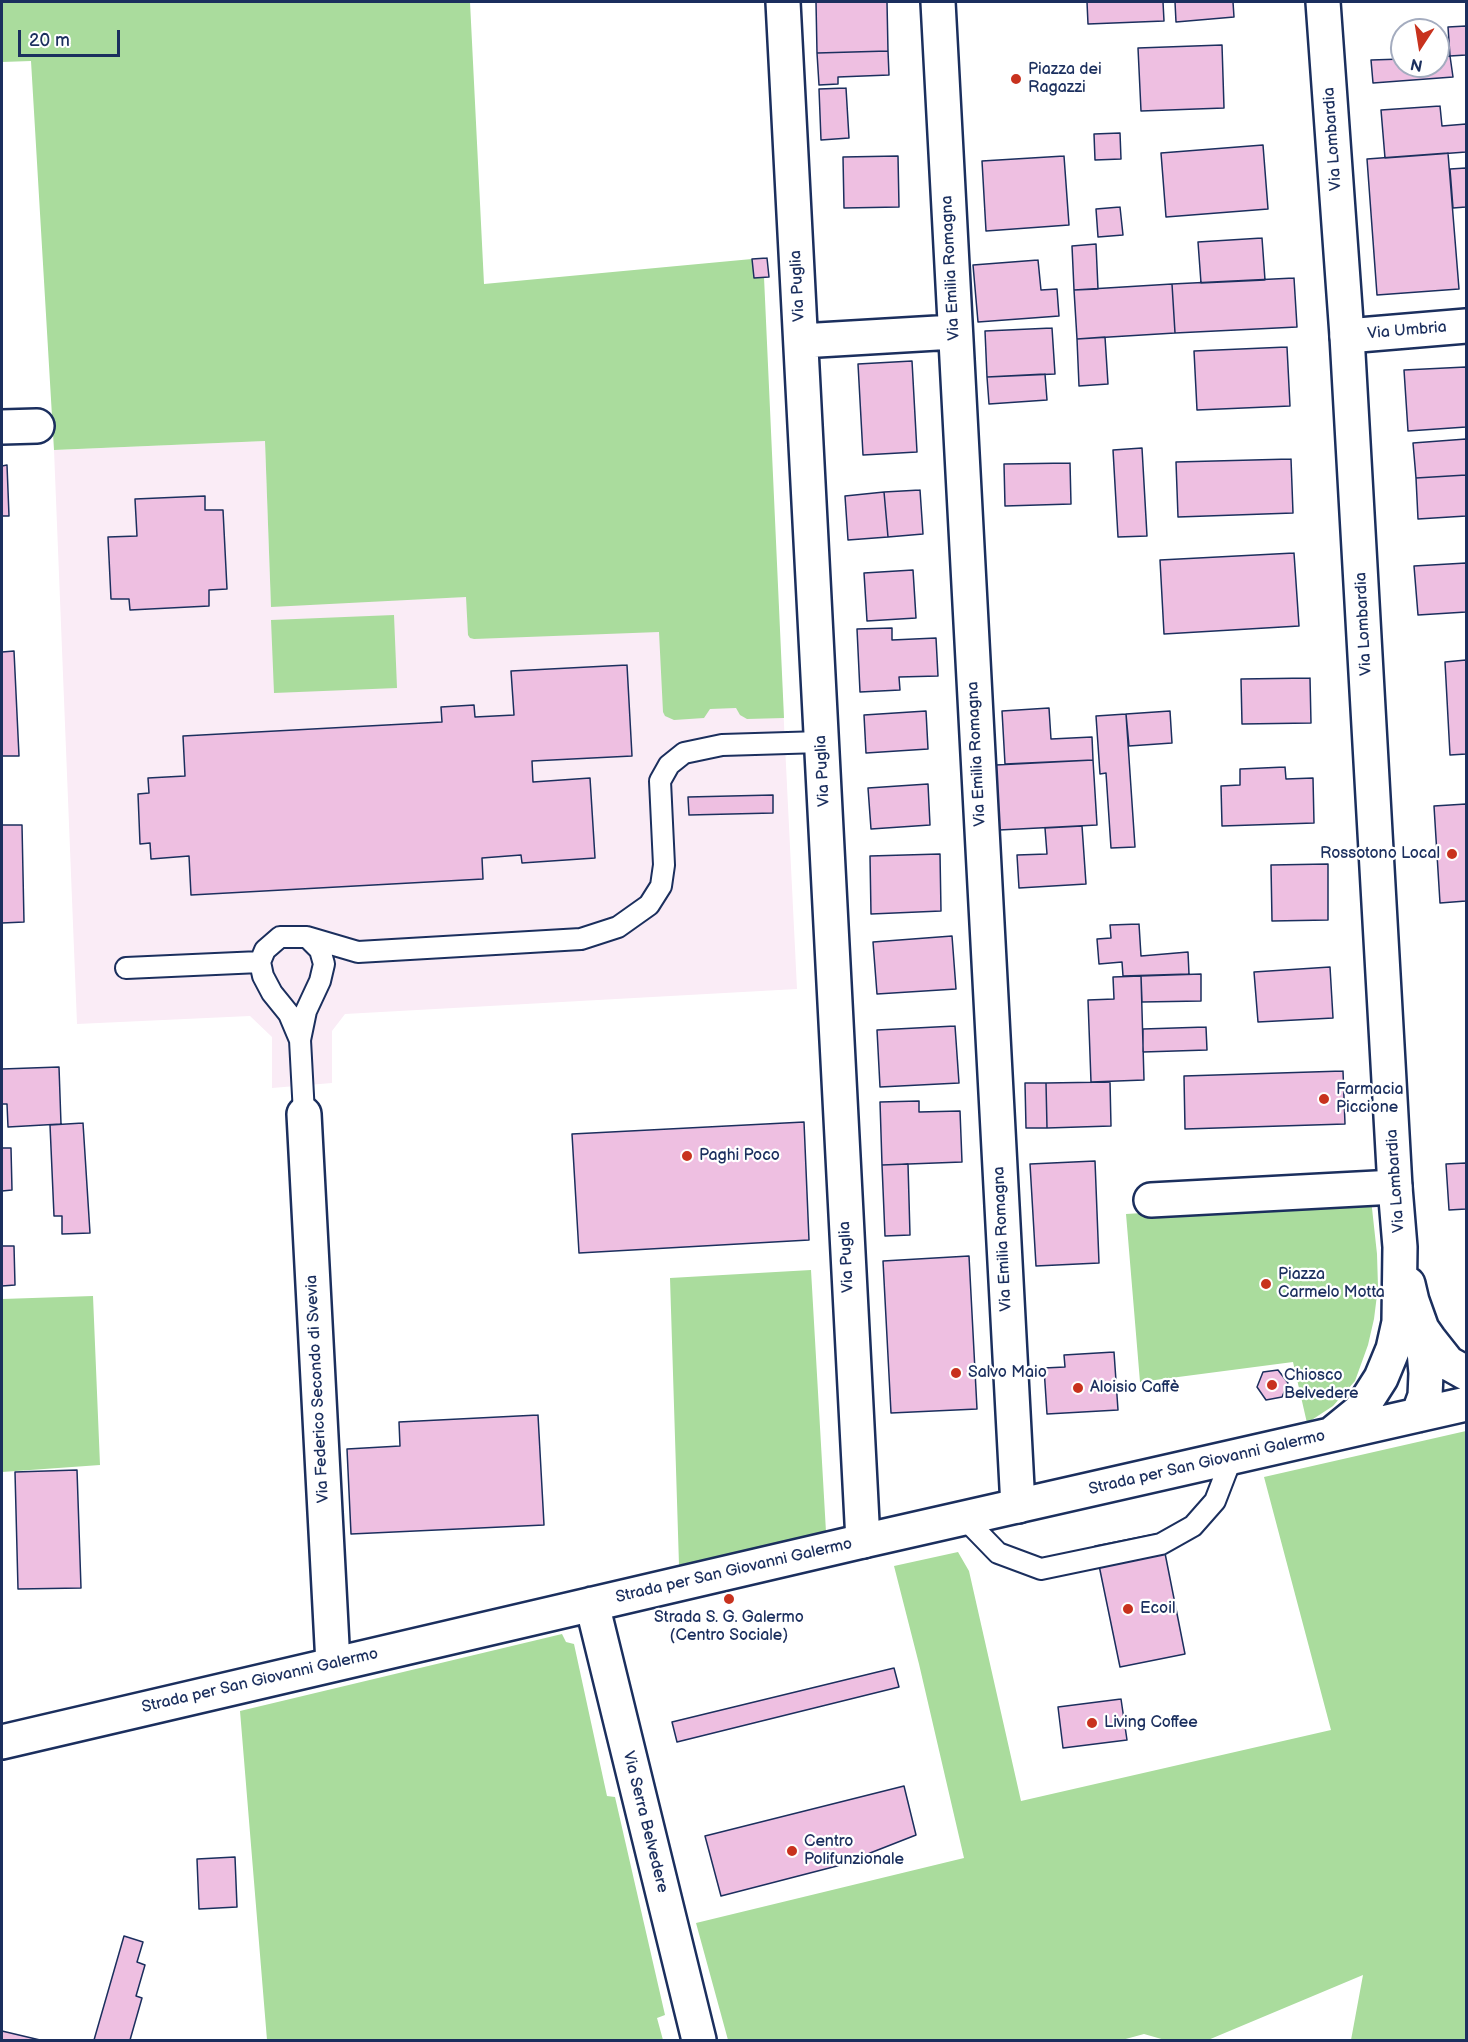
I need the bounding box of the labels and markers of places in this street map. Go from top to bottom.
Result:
place label: Piazza dei Ragazzi [1028,60,1102,98]
marker: Piazza dei Ragazzi [1009,72,1023,86]
place label: Rossotono Local [1320,844,1440,864]
marker: Rossotono Local [1445,847,1459,861]
place label: Farmacia Piccione [1336,1080,1403,1118]
marker: Farmacia Piccione [1317,1092,1331,1106]
place label: Paghi Poco [699,1146,780,1166]
marker: Paghi Poco [680,1149,694,1163]
place label: Piazza Carmelo Motta [1278,1265,1385,1303]
marker: Piazza Carmelo Motta [1259,1277,1273,1291]
place label: Salvo Maio [968,1363,1047,1383]
marker: Salvo Maio [949,1366,963,1380]
place label: Chiosco Belvedere [1284,1366,1359,1404]
place label: Aloisio Caffè [1090,1378,1179,1398]
marker: Chiosco Belvedere [1265,1378,1279,1392]
marker: Aloisio Caffè [1071,1381,1085,1395]
marker: Strada S. G. Galermo (Centro Sociale) [722,1592,736,1606]
place label: Ecoil [1140,1599,1175,1619]
marker: Ecoil [1121,1602,1135,1616]
place label: Strada S. G. Galermo (Centro Sociale) [654,1608,804,1646]
place label: Living Coffee [1104,1713,1198,1733]
marker: Living Coffee [1085,1716,1099,1730]
place label: Centro Polifunzionale [804,1832,904,1870]
marker: Centro Polifunzionale [785,1844,799,1858]

